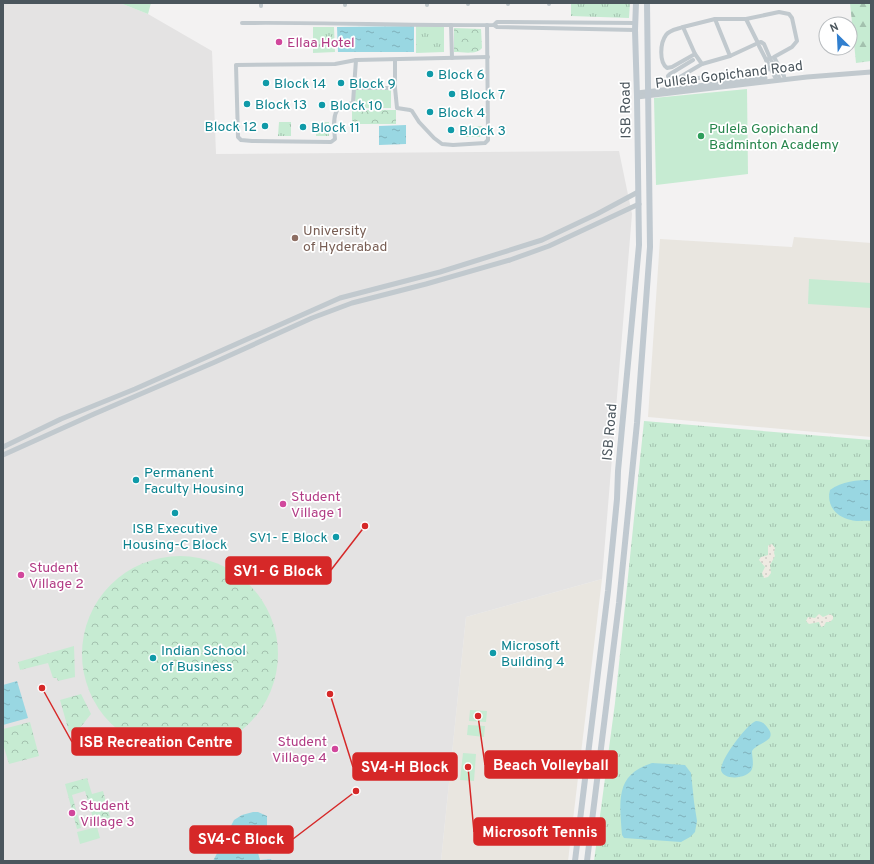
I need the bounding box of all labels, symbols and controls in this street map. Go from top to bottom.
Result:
north arrow [818,16,858,56]
text: N [828,20,841,36]
place label: Ellaa Hotel [287,35,355,52]
marker: Ellaa Hotel [274,37,284,47]
street label: Pullela Gopichand Road [654,58,804,93]
place label: Block 6 [438,67,485,84]
marker: Block 6 [425,69,435,79]
place label: Block 14 [274,76,326,93]
place label: Block 9 [349,76,396,93]
marker: Block 14 [261,78,271,88]
marker: Block 9 [336,78,346,88]
street label: ISB Road [618,81,635,139]
place label: Block 7 [460,87,505,104]
marker: Block 7 [447,89,457,99]
place label: Block 13 [255,97,307,114]
place label: Block 10 [330,98,383,115]
marker: Block 13 [242,99,252,109]
marker: Block 10 [317,100,327,110]
place label: Block 4 [438,105,485,122]
marker: Block 4 [425,107,435,117]
place label: Block 12 [205,119,257,136]
place label: Block 11 [311,120,360,137]
marker: Block 12 [260,121,270,131]
place label: Pulela Gopichand Badminton Academy [709,121,839,154]
marker: Block 11 [298,122,308,132]
place label: Block 3 [459,123,506,140]
marker: Block 3 [446,125,456,135]
marker: Pulela Gopichand Badminton Academy [696,131,706,141]
place label: University of Hyderabad [303,223,387,256]
marker: University of Hyderabad [290,233,300,243]
street label: ISB Road [600,403,621,461]
place label: Permanent Faculty Housing [144,465,244,498]
marker: Permanent Faculty Housing [131,475,141,485]
place label: Student Village 1 [291,489,342,522]
marker: Student Village 1 [278,499,288,509]
marker: ISB Executive Housing-C Block [170,508,180,518]
place label: ISB Executive Housing-C Block [123,521,227,554]
place label: SV1- E Block [249,530,328,547]
marker: SV1- E Block [331,532,341,542]
callout: SV1- G Block [226,557,331,584]
place label: Student Village 2 [29,560,84,593]
text: SV1- G Block [233,563,323,582]
marker: Student Village 2 [16,570,26,580]
place label: Microsoft Building 4 [501,638,565,671]
place label: Indian School of Business [161,643,246,676]
marker: Microsoft Building 4 [488,648,498,658]
marker: Indian School of Business [148,653,158,663]
callout: ISB Recreation Centre [72,728,241,755]
text: ISB Recreation Centre [79,734,233,753]
place label: Student Village 4 [272,734,327,767]
marker: Student Village 4 [330,744,340,754]
callout: Beach Volleyball [485,751,617,778]
callout: SV4-H Block [353,753,457,780]
text: Beach Volleyball [493,757,609,776]
text: SV4-H Block [361,759,449,778]
place label: Student Village 3 [80,798,135,831]
marker: Student Village 3 [67,808,77,818]
callout: Microsoft Tennis [474,818,605,845]
text: Microsoft Tennis [482,824,598,843]
callout: SV4-C Block [190,826,293,853]
text: SV4-C Block [198,831,284,850]

